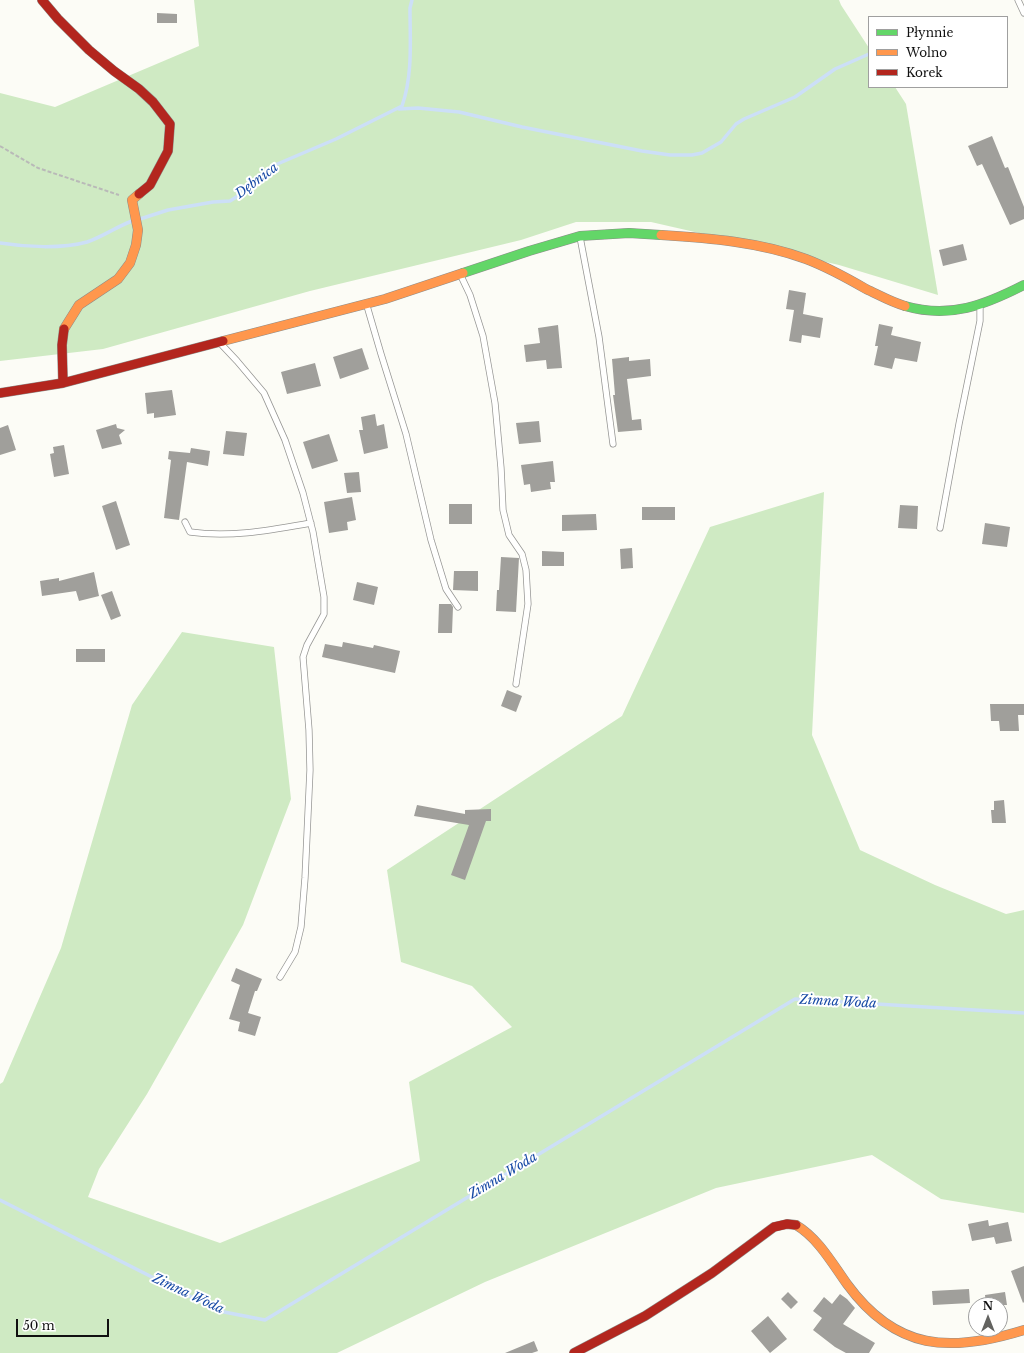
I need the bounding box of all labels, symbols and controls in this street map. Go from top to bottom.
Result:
legend [868,16,1008,88]
text: Płynnie [906,25,953,40]
text: Wolno [906,45,947,60]
text: Korek [906,65,943,80]
water label: Dębnica [233,160,281,202]
water label: Zimna Woda [799,992,877,1012]
water label: Zimna Woda [466,1149,540,1203]
water label: Zimna Woda [150,1271,226,1317]
north arrow [968,1297,1008,1337]
text: N [983,1299,993,1313]
scale bar [18,1311,111,1337]
text: 50 m [23,1318,55,1333]

